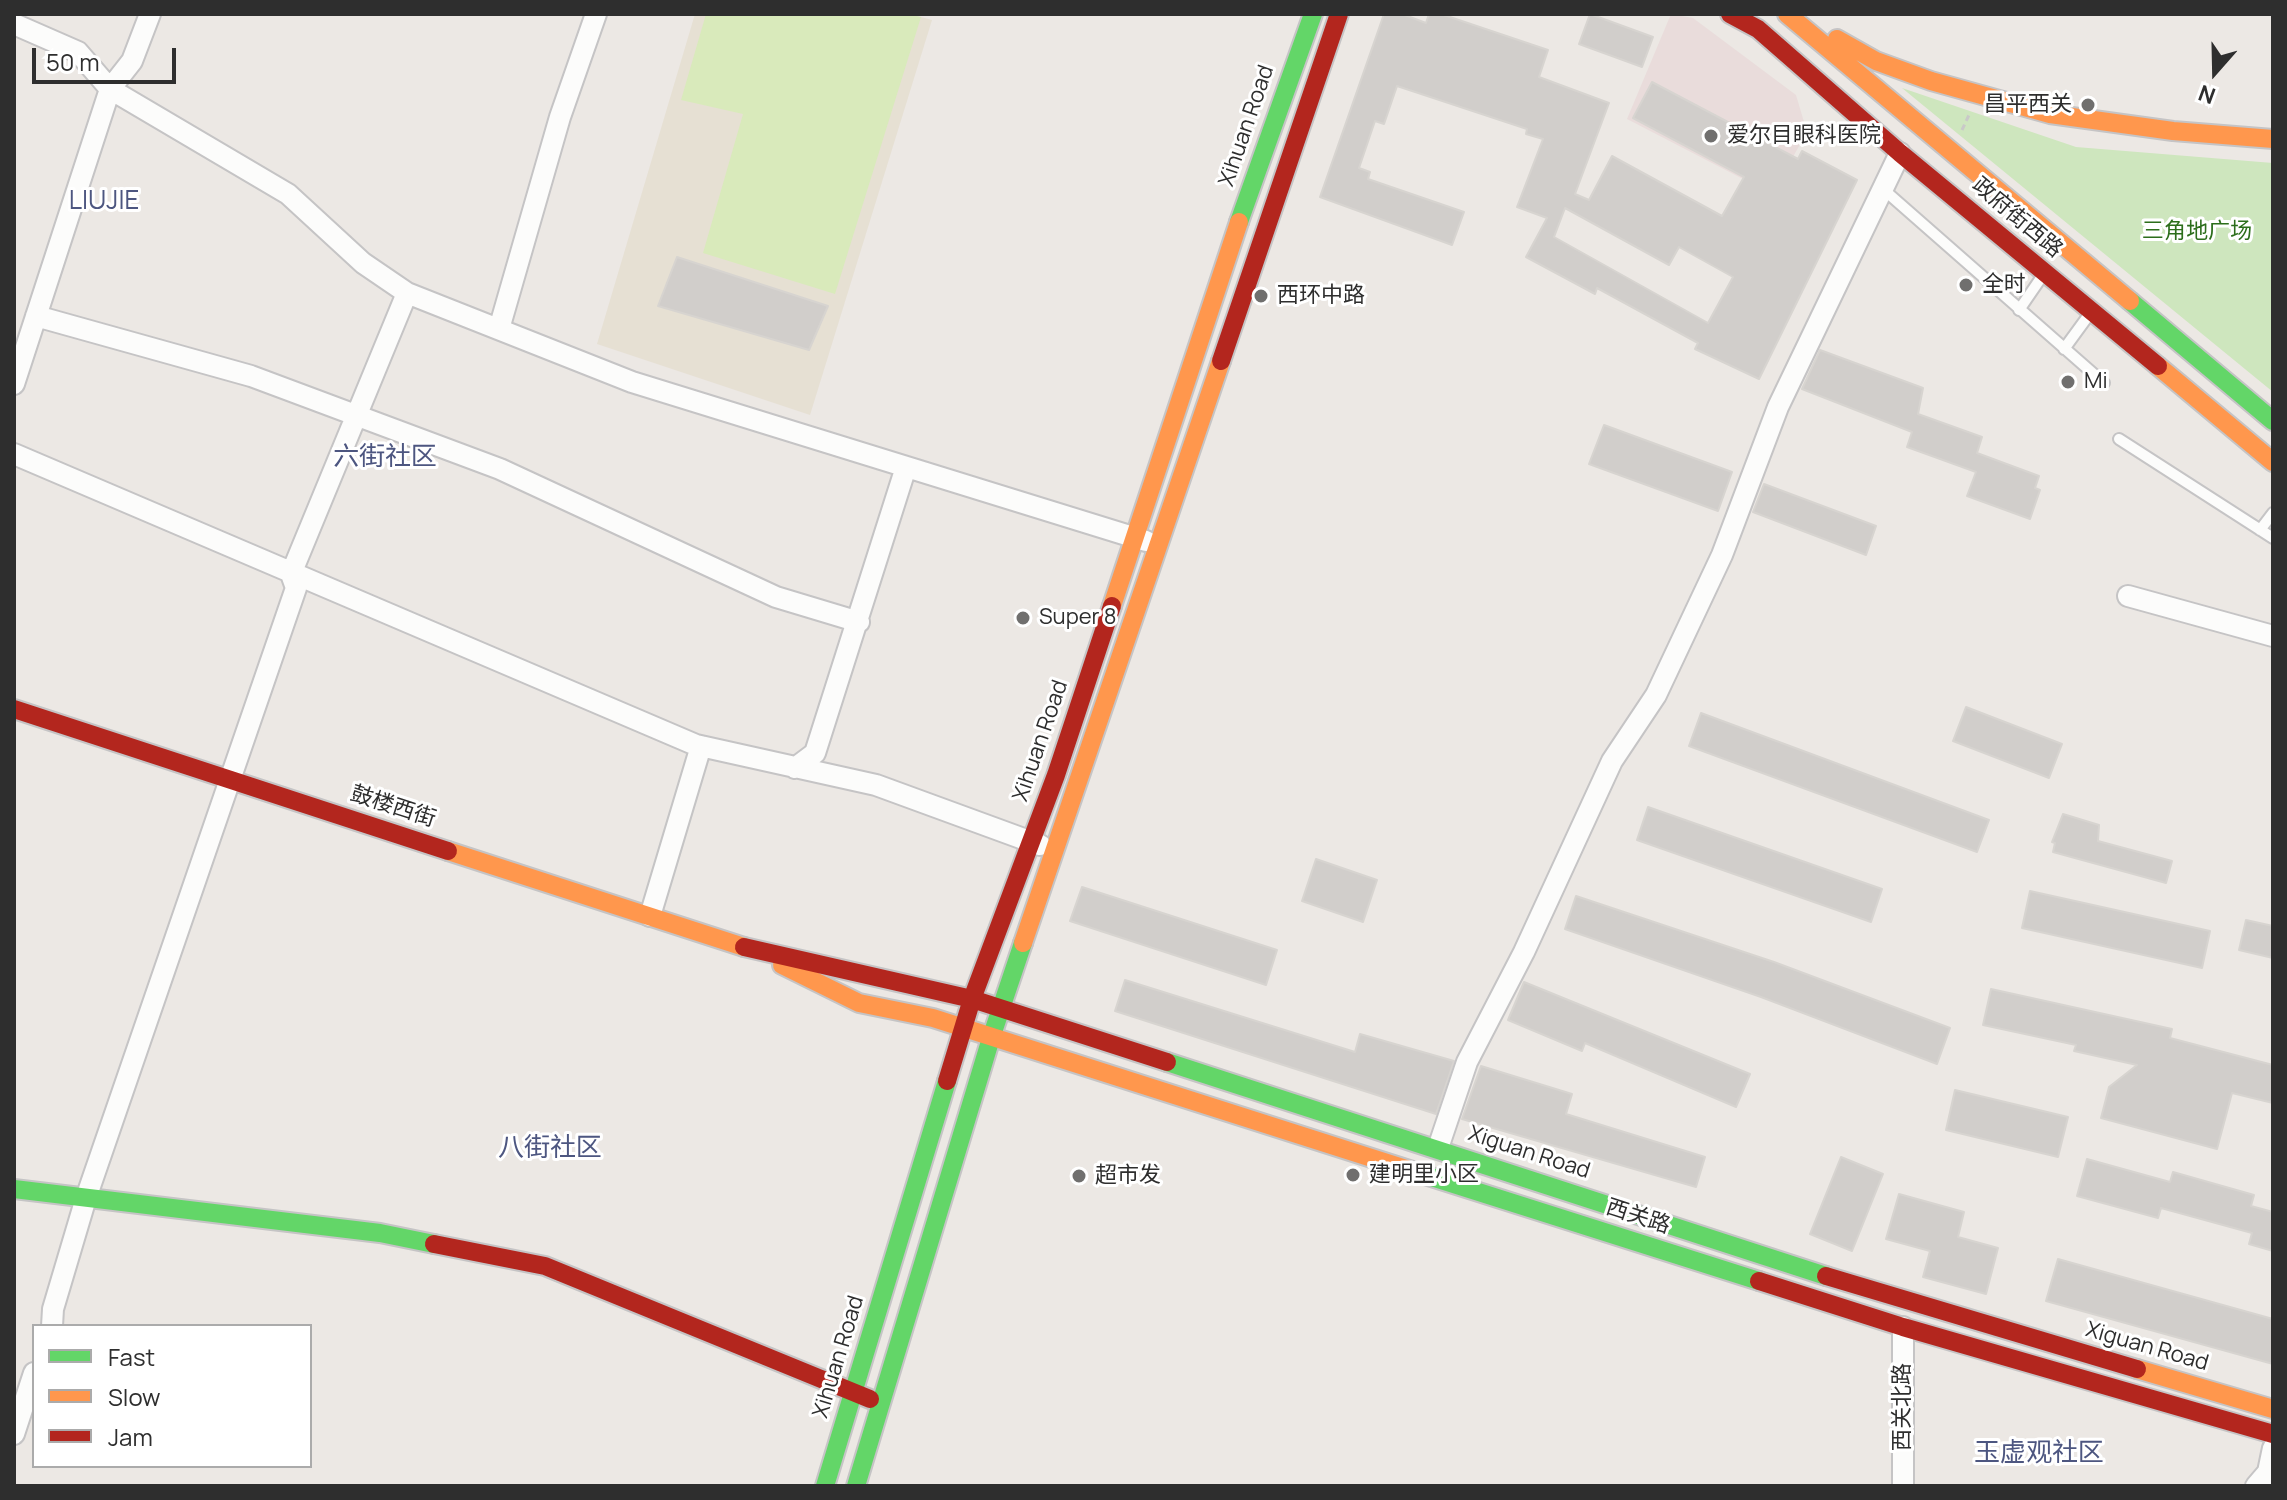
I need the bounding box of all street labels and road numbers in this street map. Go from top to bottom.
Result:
street label: Xihuan Road [1214,62,1280,190]
street label: 政府街西路 [1966,173,2068,263]
street label: Xihuan Road [1008,677,1074,805]
street label: 鼓楼西街 [347,781,439,833]
street label: Xiguan Road [1465,1121,1593,1185]
street label: 西关路 [1603,1194,1673,1240]
street label: Xihuan Road [808,1293,870,1421]
street label: Xiguan Road [2083,1317,2211,1377]
street label: 西关北路 [1890,1363,1916,1451]

